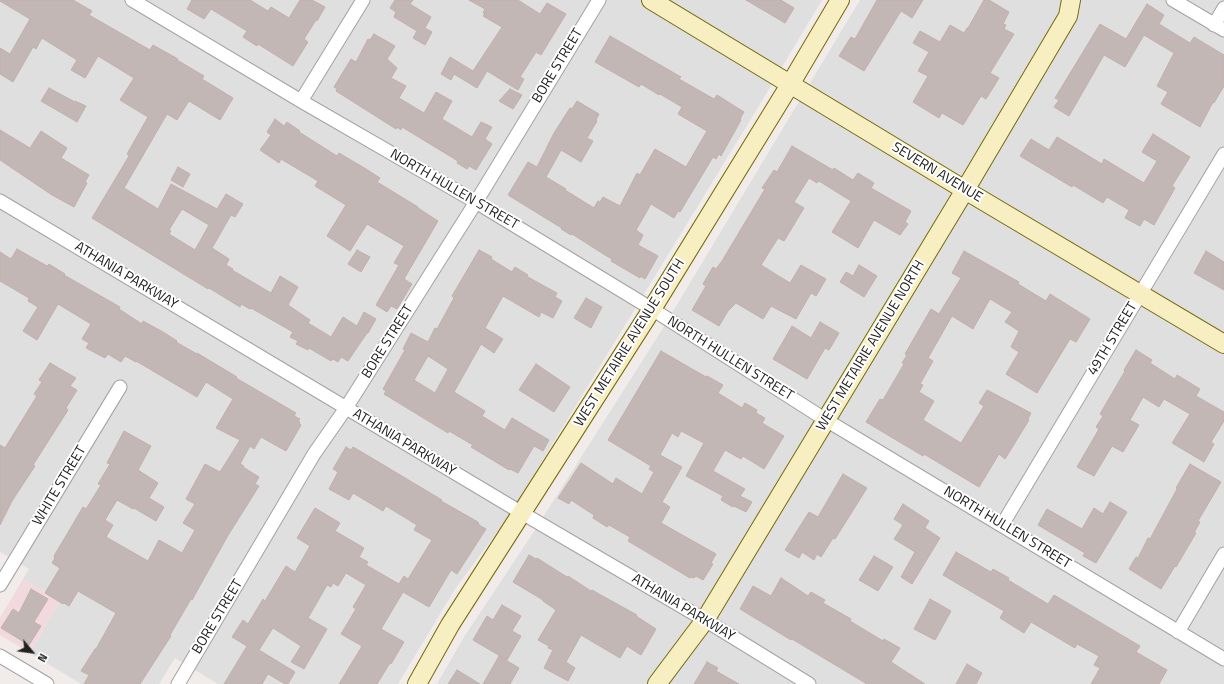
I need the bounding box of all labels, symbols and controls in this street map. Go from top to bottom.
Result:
street label: BORE STREET [529,26,587,106]
street label: SEVERN AVENUE [889,139,985,207]
street label: NORTH HULLEN STREET [387,146,521,234]
street label: ATHANIA PARKWAY [71,239,181,313]
street label: WEST METAIRIE AVENUE SOUTH [571,256,689,430]
street label: WEST METAIRIE AVENUE NORTH [813,258,929,434]
street label: 49TH STREET [1085,300,1141,378]
street label: BORE STREET [359,302,417,382]
street label: NORTH HULLEN STREET [664,313,796,405]
street label: ATHANIA PARKWAY [349,406,459,480]
street label: WHITE STREET [30,443,90,529]
street label: NORTH HULLEN STREET [940,483,1074,573]
street label: ATHANIA PARKWAY [628,571,738,645]
street label: BORE STREET [189,577,247,657]
north arrow [12,632,52,672]
text: N [34,651,51,665]

